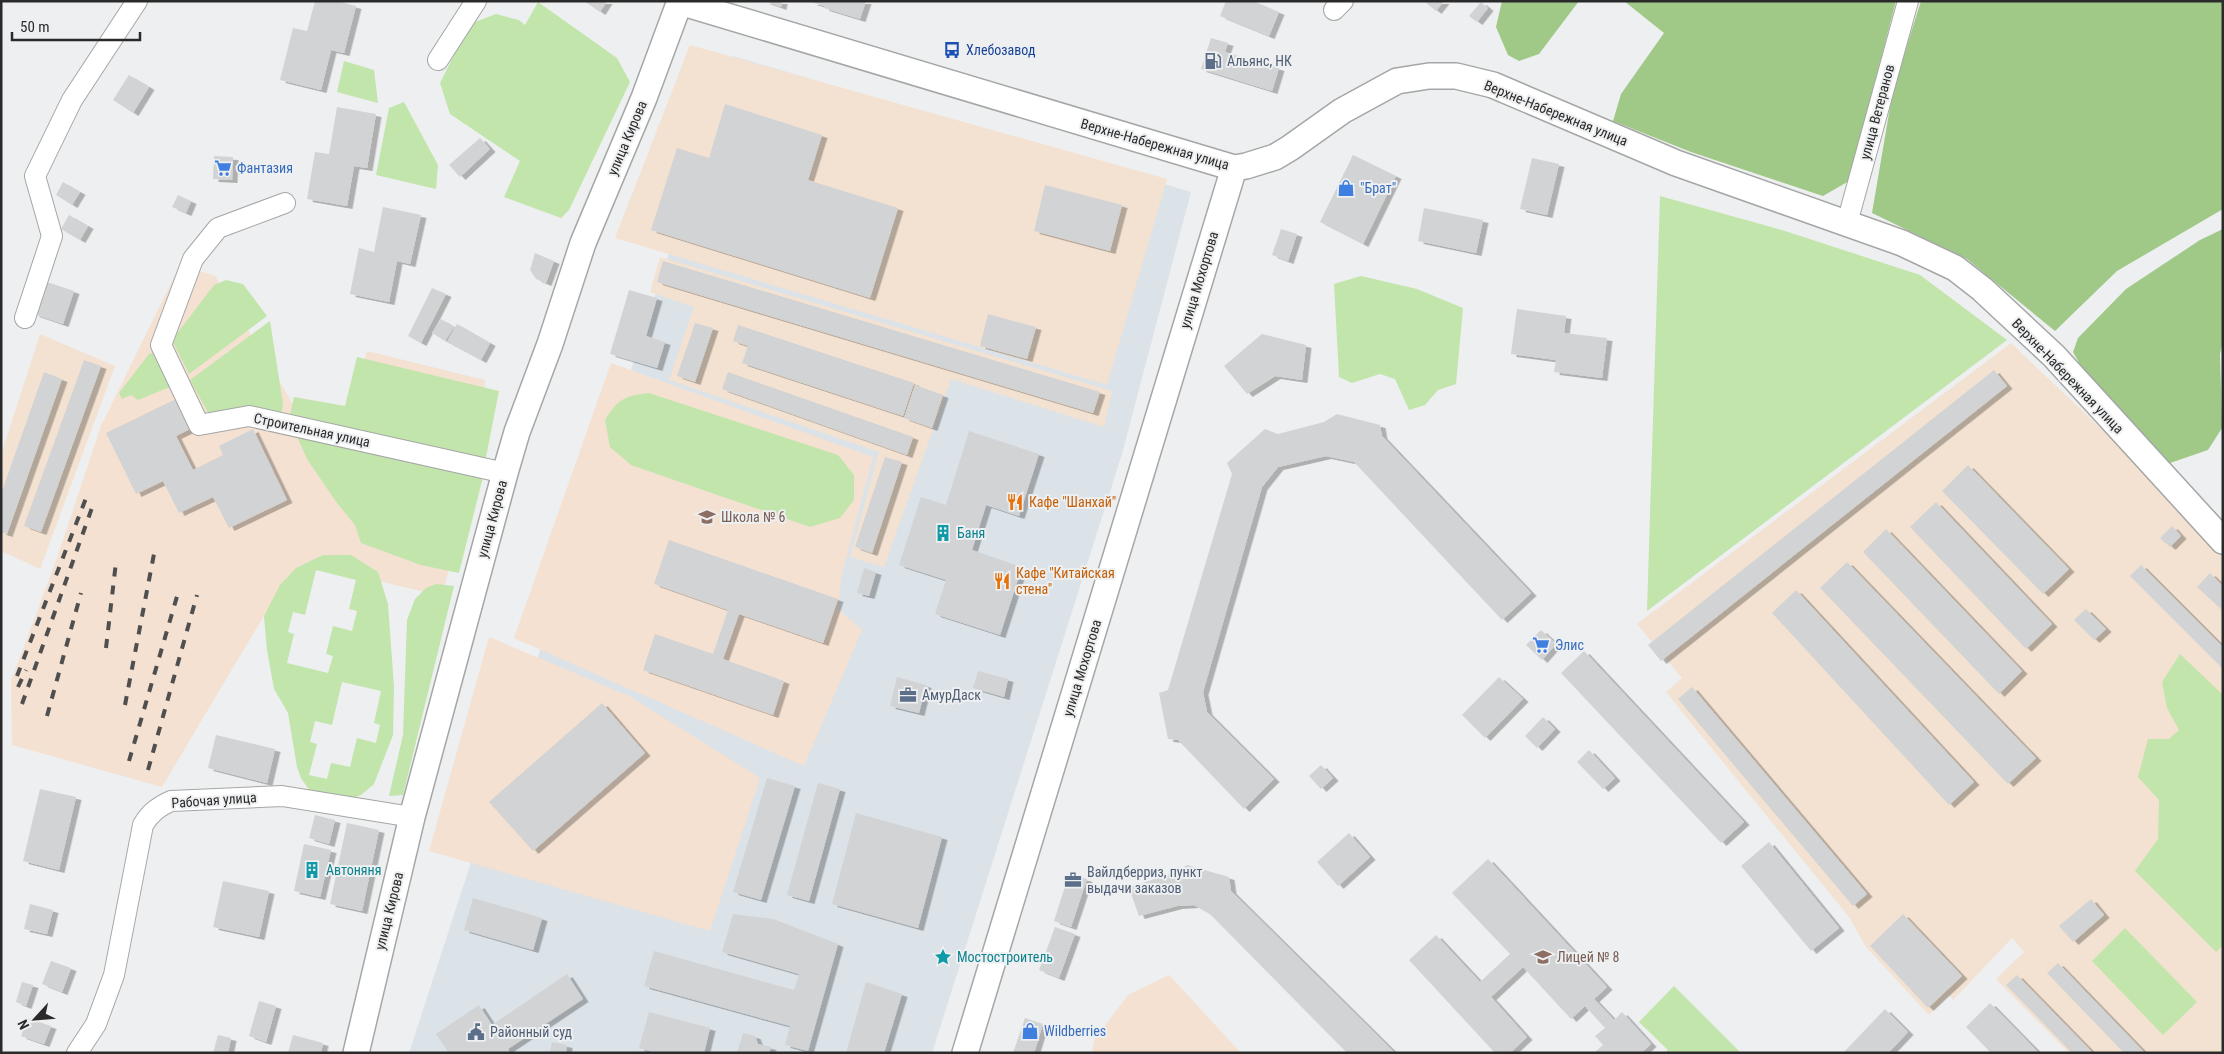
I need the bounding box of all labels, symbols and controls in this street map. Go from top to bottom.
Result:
scale bar [12,10,140,42]
text: 50 m [20,18,50,36]
bus stop icon: Хлебозавод [942,40,962,60]
place label: Хлебозавод [966,42,1036,58]
fuel station icon: Альянс, НК [1203,51,1223,71]
place label: Альянс, НК [1227,53,1292,69]
street label: улица Ветеранов [1857,63,1897,161]
street label: Верхне-Набережная улица [1482,77,1630,149]
street label: улица Кирова [604,98,650,178]
street label: Верхне-Набережная улица [1079,115,1231,173]
supermarket icon: Фантазия [213,158,233,178]
place label: Фантазия [237,160,293,176]
shop icon: "Брат" [1336,178,1356,198]
place label: "Брат" [1360,180,1396,196]
street label: улица Мохортова [1177,230,1221,330]
street label: Верхне-Набережная улица [2009,315,2127,437]
street label: Строительная улица [252,410,372,450]
street label: улица Кирова [474,478,510,560]
restaurant icon: Кафе "Шанхай" [1005,492,1025,512]
place label: Кафе "Шанхай" [1029,494,1116,510]
school or university icon: Школа № 6 [697,507,717,527]
place label: Школа № 6 [721,509,786,525]
building icon: Баня [933,523,953,543]
place label: Баня [957,525,985,541]
place label: Кафе "Китайская стена" [1016,565,1115,597]
restaurant icon: Кафе "Китайская стена" [992,571,1012,591]
street label: улица Мохортова [1060,618,1104,718]
supermarket icon: Элис [1531,635,1551,655]
place label: Элис [1555,637,1584,653]
office icon: АмурДаск [898,685,918,705]
place label: АмурДаск [922,687,981,703]
street label: Рабочая улица [171,789,257,811]
building icon: Автоняня [302,860,322,880]
place label: Автоняня [326,862,382,878]
place label: Вайлдберриз, пункт выдачи заказов [1087,864,1202,896]
street label: улица Кирова [372,870,406,952]
office icon: Вайлдберриз, пункт выдачи заказов [1063,870,1083,890]
place icon: Мостостроитель [933,947,953,967]
school or university icon: Лицей № 8 [1533,947,1553,967]
place label: Мостостроитель [957,949,1053,965]
place label: Лицей № 8 [1557,949,1620,965]
north arrow [10,994,60,1044]
text: N [14,1017,32,1032]
shop icon: Wildberries [1020,1021,1040,1041]
public building icon: Районный суд [466,1022,486,1042]
place label: Wildberries [1044,1023,1106,1039]
place label: Районный суд [490,1024,573,1040]

